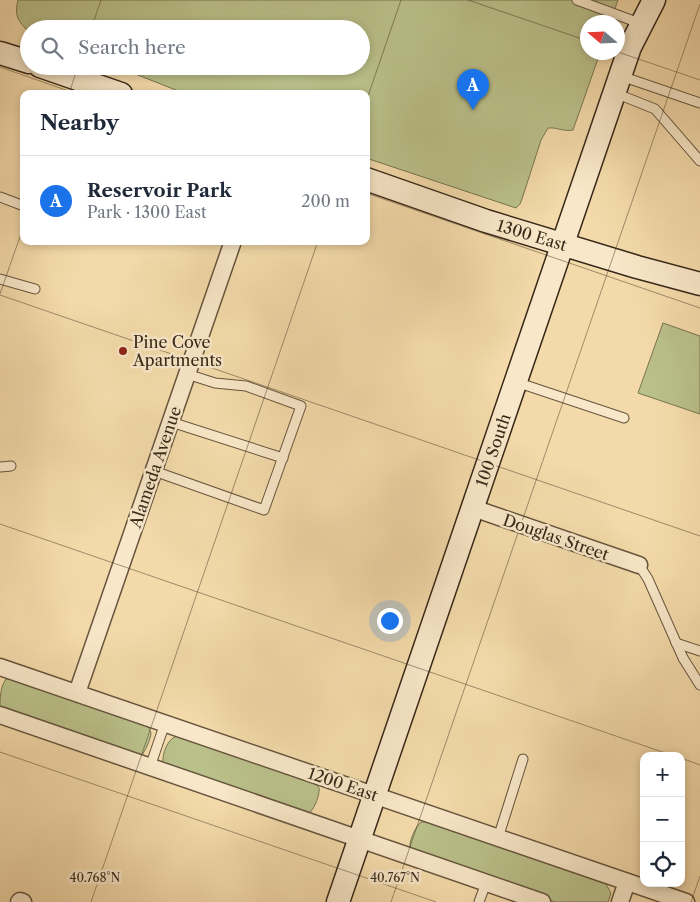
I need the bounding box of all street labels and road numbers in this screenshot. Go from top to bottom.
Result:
street label: 1300 East [495,215,570,255]
street label: Alameda Avenue [124,403,185,531]
street label: 100 South [471,411,515,489]
street label: Douglas Street [500,510,612,565]
street label: 1200 East [305,763,381,805]

